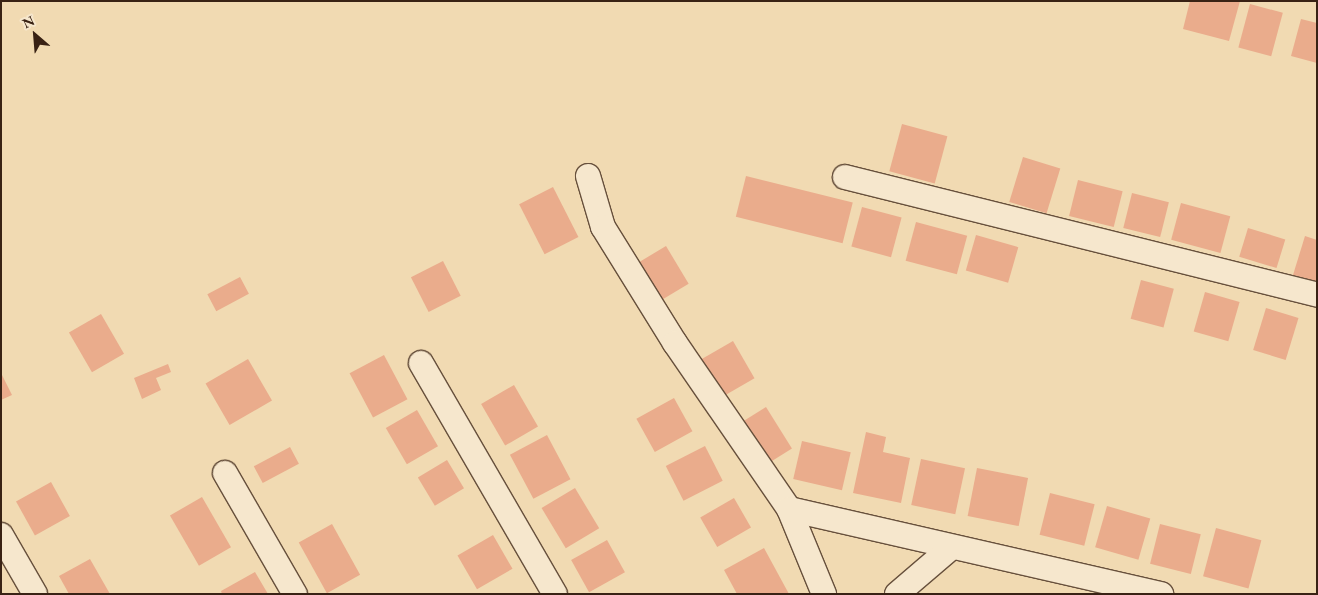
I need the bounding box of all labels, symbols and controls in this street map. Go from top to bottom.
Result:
north arrow [10,10,60,60]
text: N [19,11,37,32]

